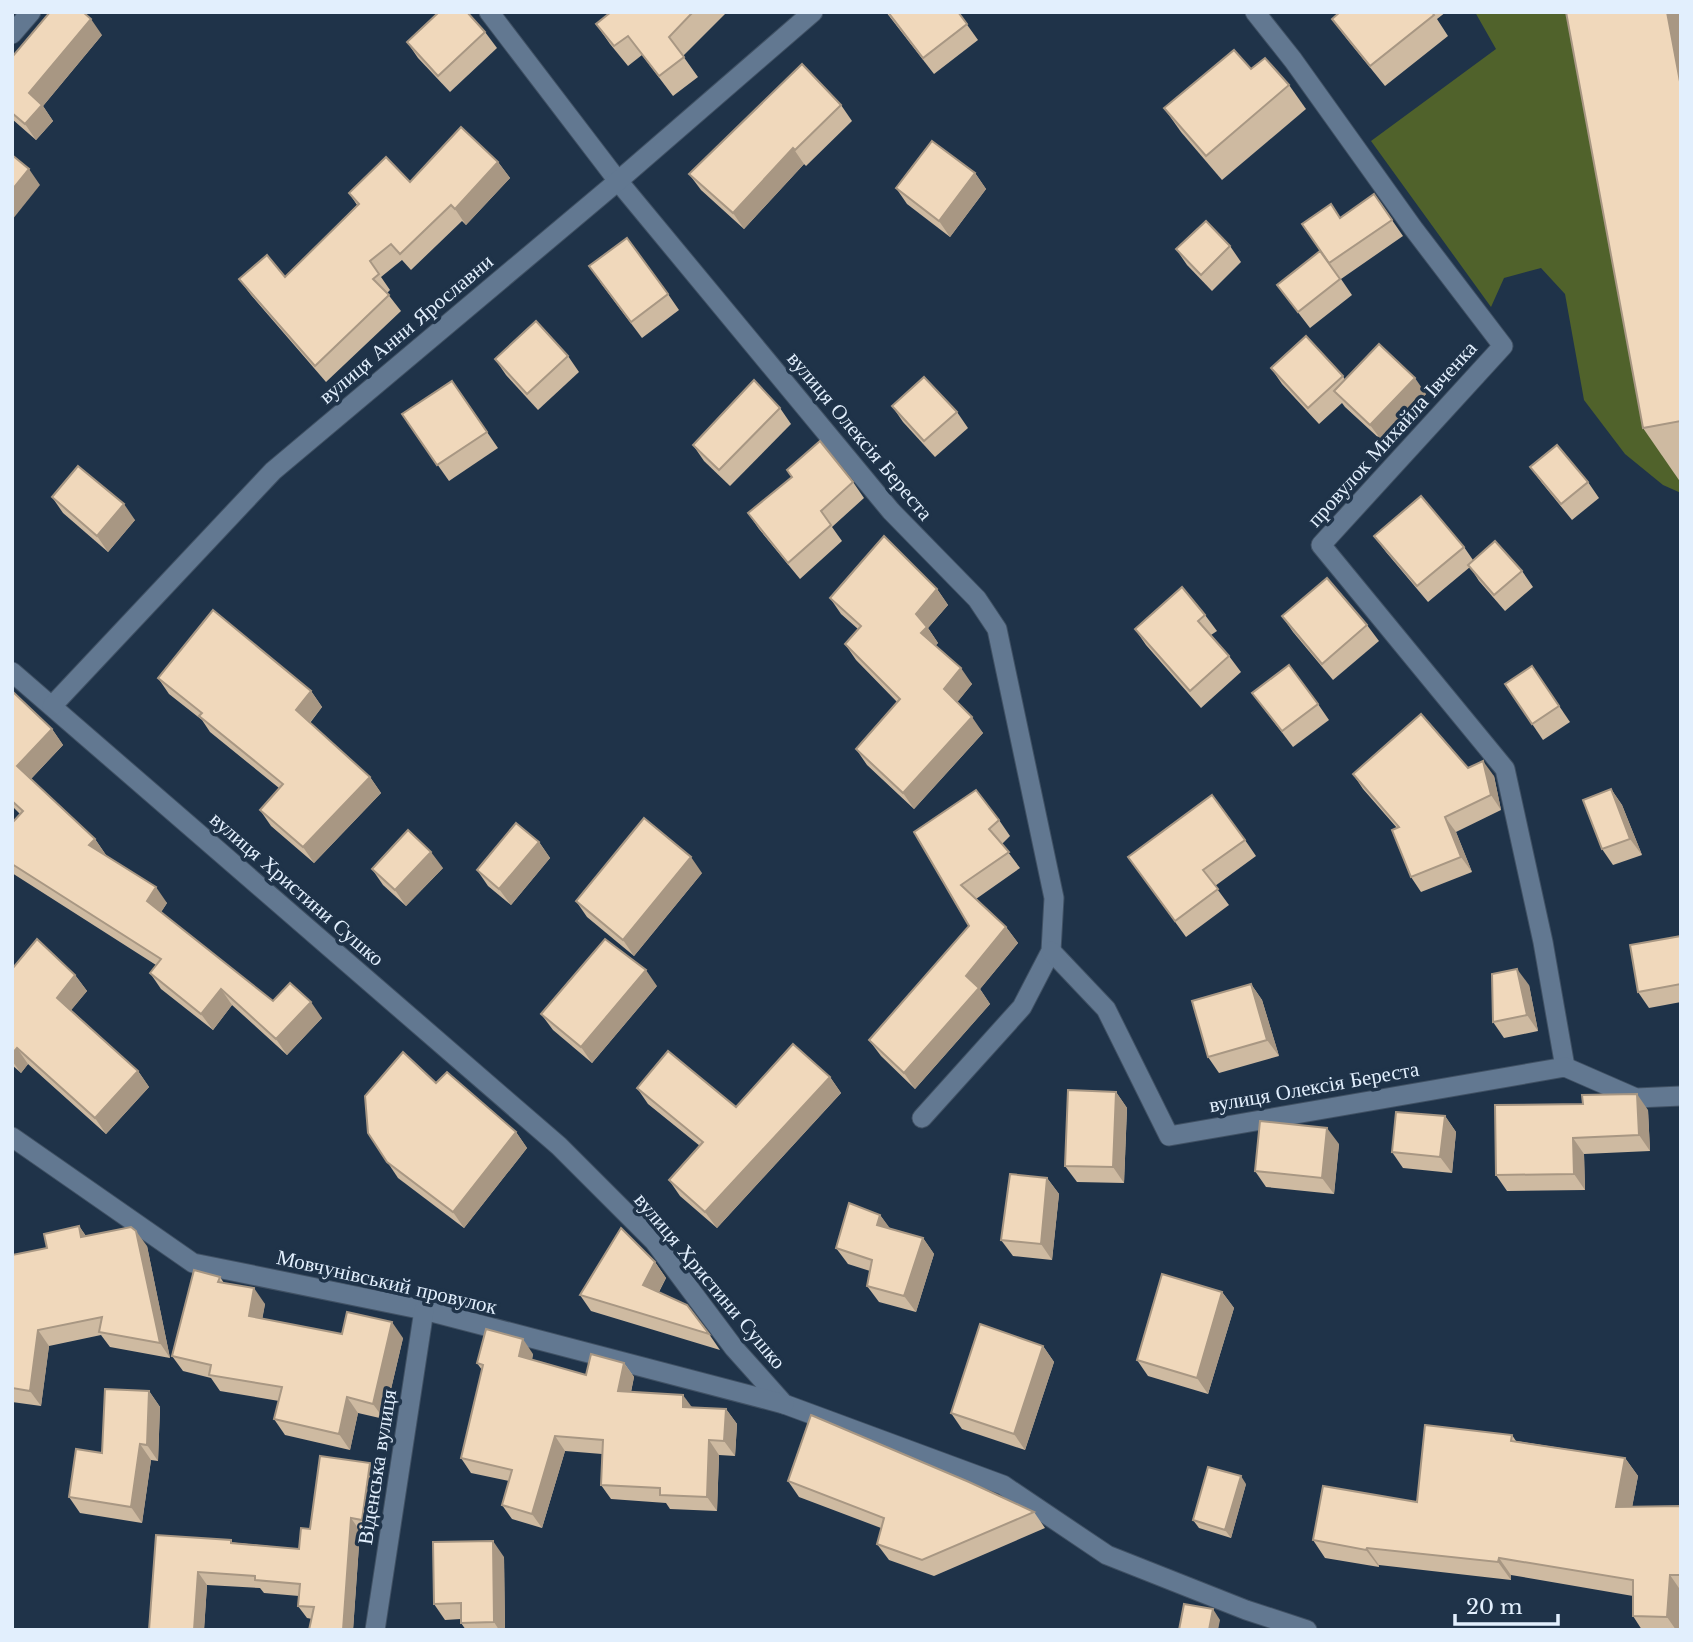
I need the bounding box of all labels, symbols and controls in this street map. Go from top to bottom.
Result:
street label: вулиця Анни Ярославни [314,249,498,409]
street label: провулок Михайла Івченка [1302,335,1483,532]
street label: вулиця Олексія Береста [782,346,939,526]
street label: вулиця Христини Сушко [205,806,389,972]
street label: вулиця Олексія Береста [1207,1056,1422,1118]
street label: вулиця Христини Сушко [629,1187,791,1375]
street label: Мовчунівський провулок [274,1244,501,1320]
street label: Віденська вулиця [352,1387,402,1546]
scale bar [1455,1582,1558,1626]
text: 20 m [1466,1594,1523,1620]

